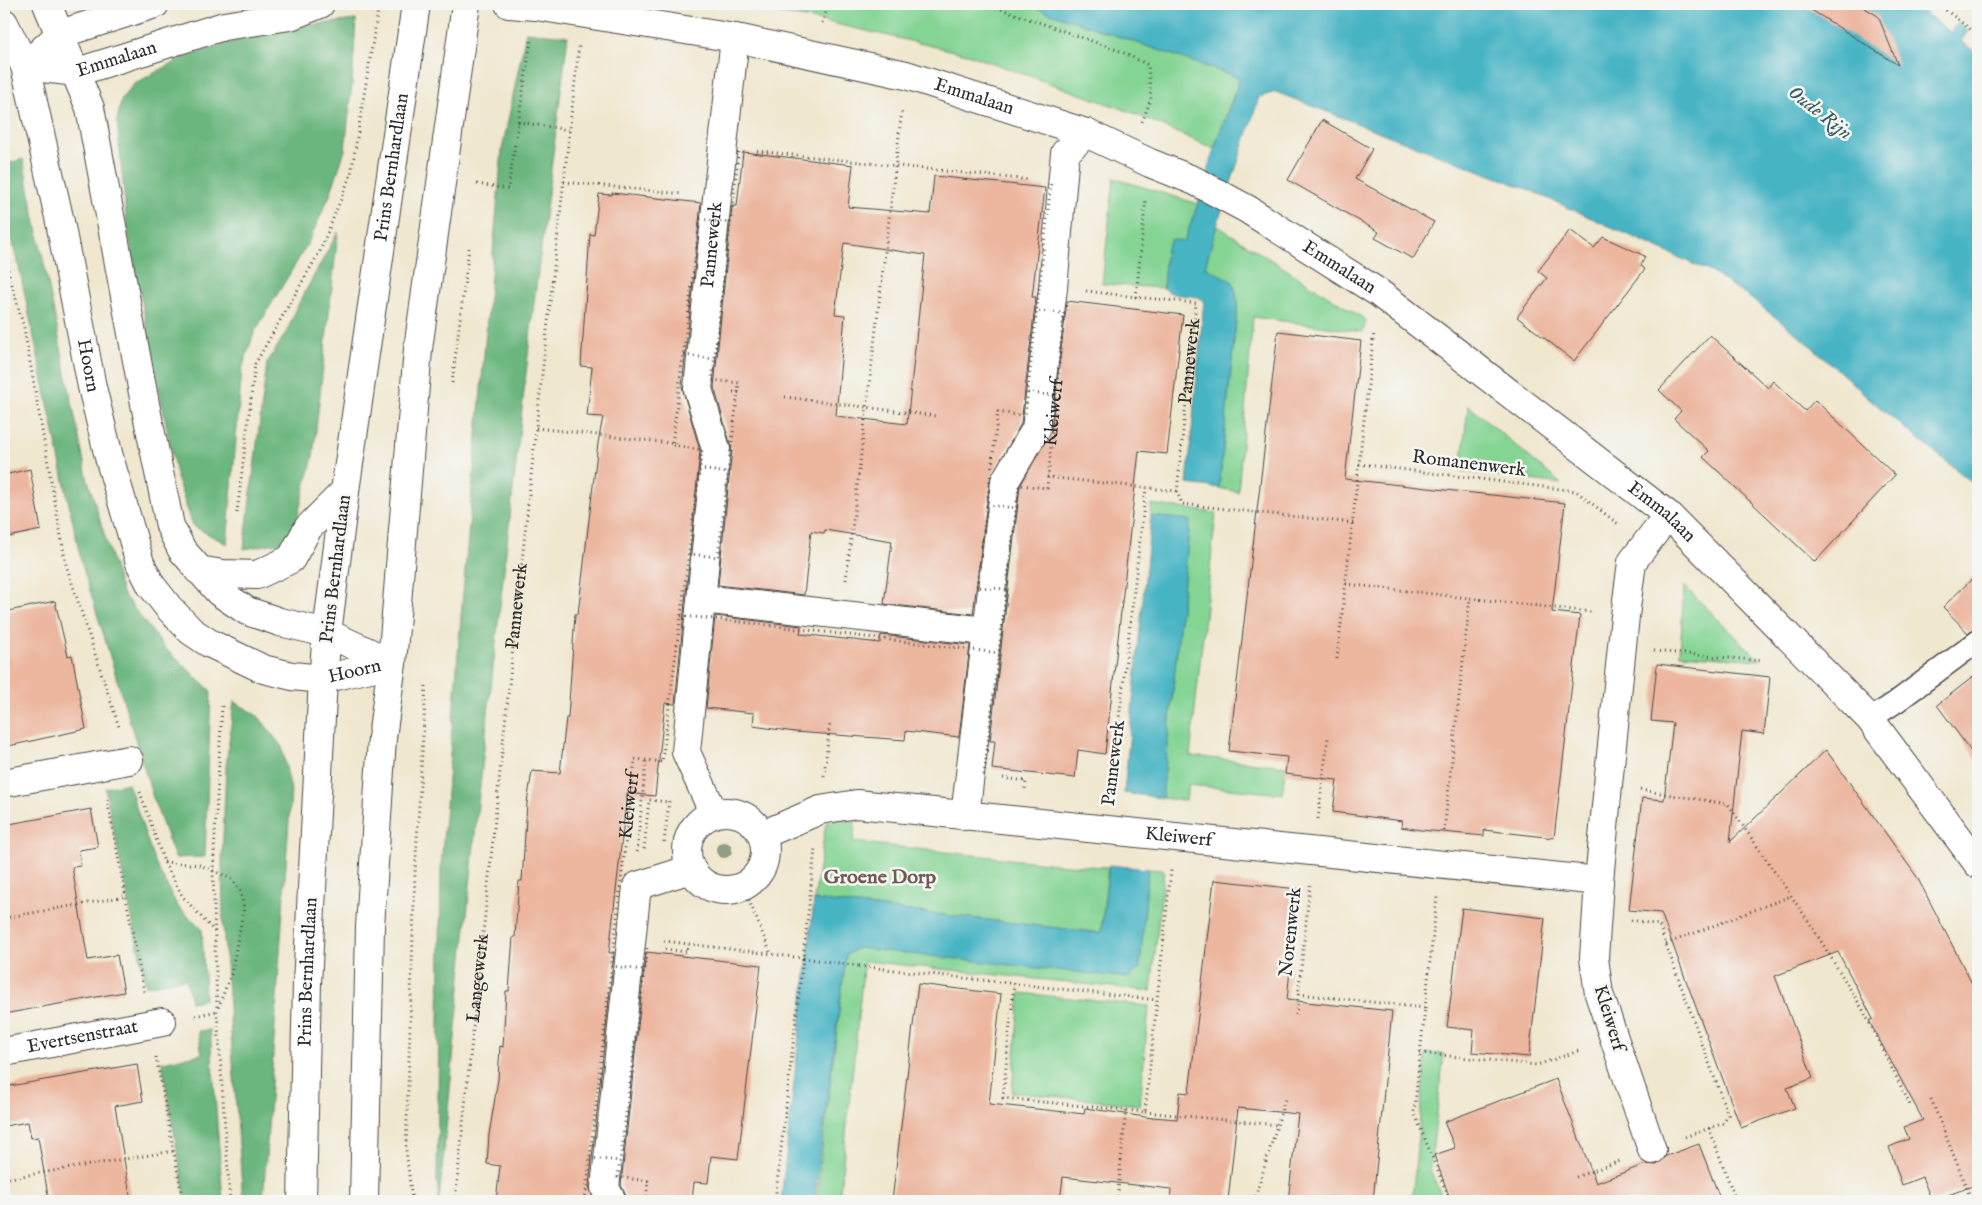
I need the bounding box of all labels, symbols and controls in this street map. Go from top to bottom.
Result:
street label: Emmalaan [74,36,160,83]
street label: Emmalaan [931,73,1017,121]
water label: Oude Rijn [1783,80,1857,146]
street label: Prins Bernhardlaan [370,92,415,243]
street label: Pannewerk [696,200,729,289]
street label: Emmalaan [1298,235,1380,300]
street label: Pannewerk [1174,316,1206,406]
street label: Hoorn [71,337,105,394]
street label: Kleiwerf [1039,375,1070,447]
street label: Romanenwerk [1411,445,1528,483]
street label: Emmalaan [1623,476,1701,548]
street label: Prins Bernhardlaan [315,493,357,645]
street label: Pannewerk [501,561,534,650]
street label: Hoorn [326,654,384,689]
street label: Pannewerk [1097,718,1131,807]
street label: Kleiwerf [614,768,646,840]
street label: Kleiwerf [1144,822,1217,853]
district label: Groene Dorp [824,865,936,890]
street label: Norenwerk [1274,885,1308,978]
street label: Prins Bernhardlaan [294,897,324,1047]
street label: Langewerk [462,932,495,1024]
street label: Kleiwerf [1588,982,1631,1057]
street label: Evertsenstraat [25,1015,140,1059]

